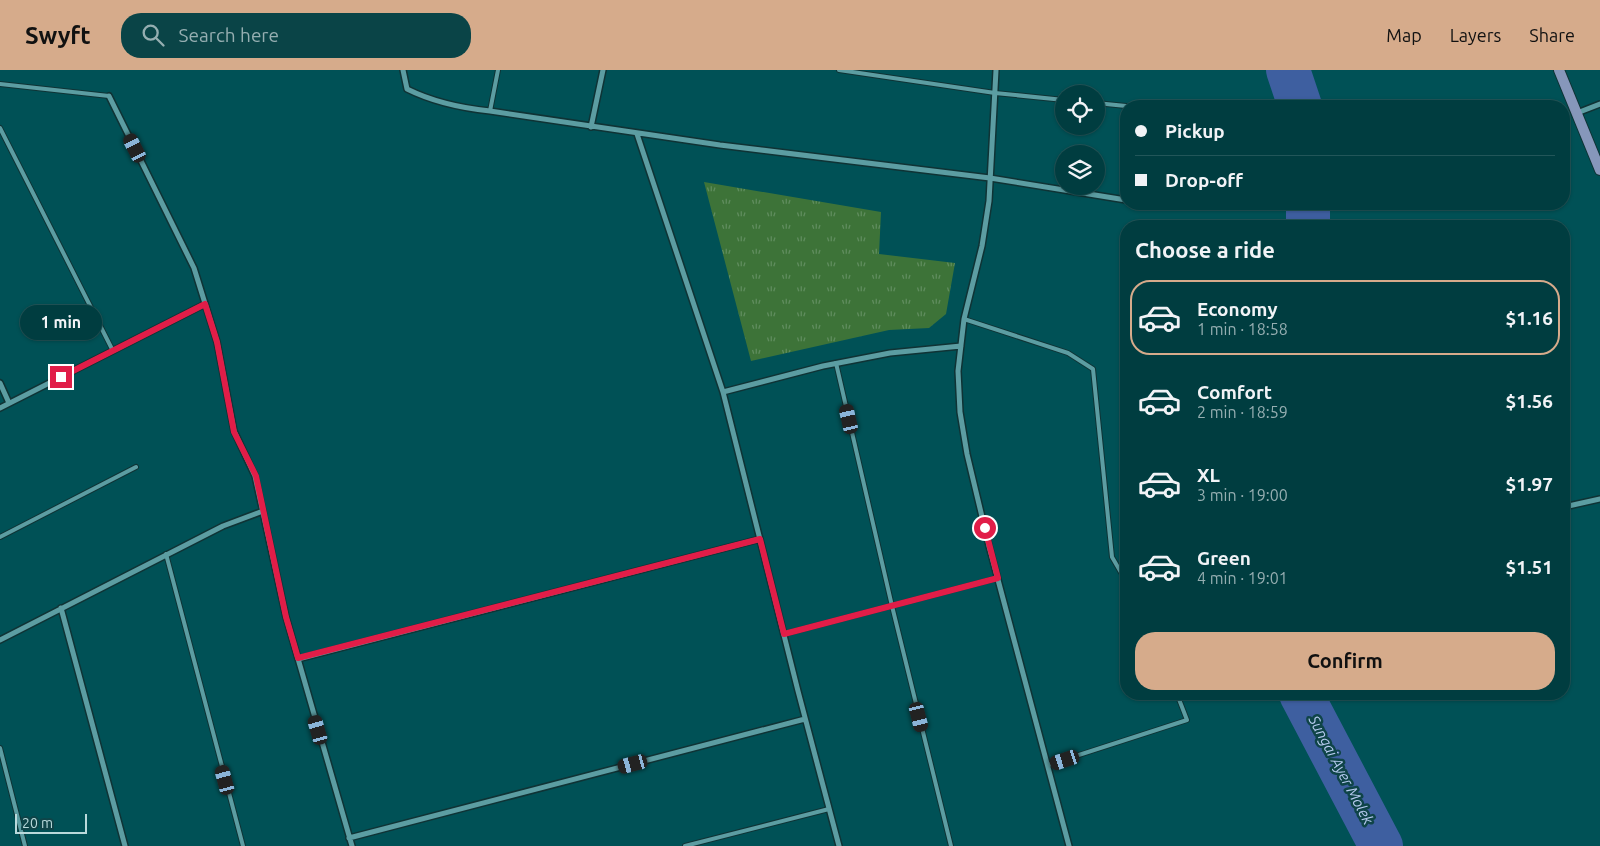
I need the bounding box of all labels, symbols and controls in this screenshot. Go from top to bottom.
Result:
search box [121,13,471,58]
icon: search [139,21,167,49]
text: Swyft [25,22,91,49]
text: Search here [179,24,279,46]
text: Map [1386,25,1422,45]
text: Layers [1450,25,1501,45]
text: Share [1529,25,1575,45]
map controls [1055,85,1105,195]
button: locate [1055,85,1105,135]
text: Pickup [1165,120,1225,142]
car [121,131,148,165]
button: layers [1055,145,1105,195]
text: Drop-off [1165,169,1243,191]
text: Choose a ride [1135,237,1275,262]
icon: car [1137,295,1182,340]
text: Economy [1197,298,1278,320]
callout: 1 min [20,304,102,340]
text: $1.16 [1505,307,1553,329]
text: 1 min [41,313,81,331]
text: 1 min · 18:58 [1197,320,1288,338]
route end [50,366,72,388]
icon: car [1137,378,1182,423]
text: Comfort [1197,381,1272,403]
text: $1.56 [1505,390,1553,412]
car [838,403,859,435]
text: 2 min · 18:59 [1197,403,1288,421]
icon: car [1137,461,1182,506]
text: XL [1197,464,1220,486]
text: $1.97 [1505,473,1553,495]
text: 3 min · 19:00 [1197,486,1288,504]
route start [974,517,996,539]
icon: car [1137,544,1182,589]
text: Green [1197,547,1251,569]
text: $1.51 [1505,556,1553,578]
text: 4 min · 19:01 [1197,569,1288,587]
button: Confirm [1135,632,1555,690]
car [908,701,929,733]
water label: Sungai Ayer Molek [1305,712,1377,827]
car [306,714,329,746]
car [1048,748,1081,772]
car [616,753,649,775]
car [213,764,236,796]
scale bar [15,811,88,834]
text: 20 m [22,815,53,831]

